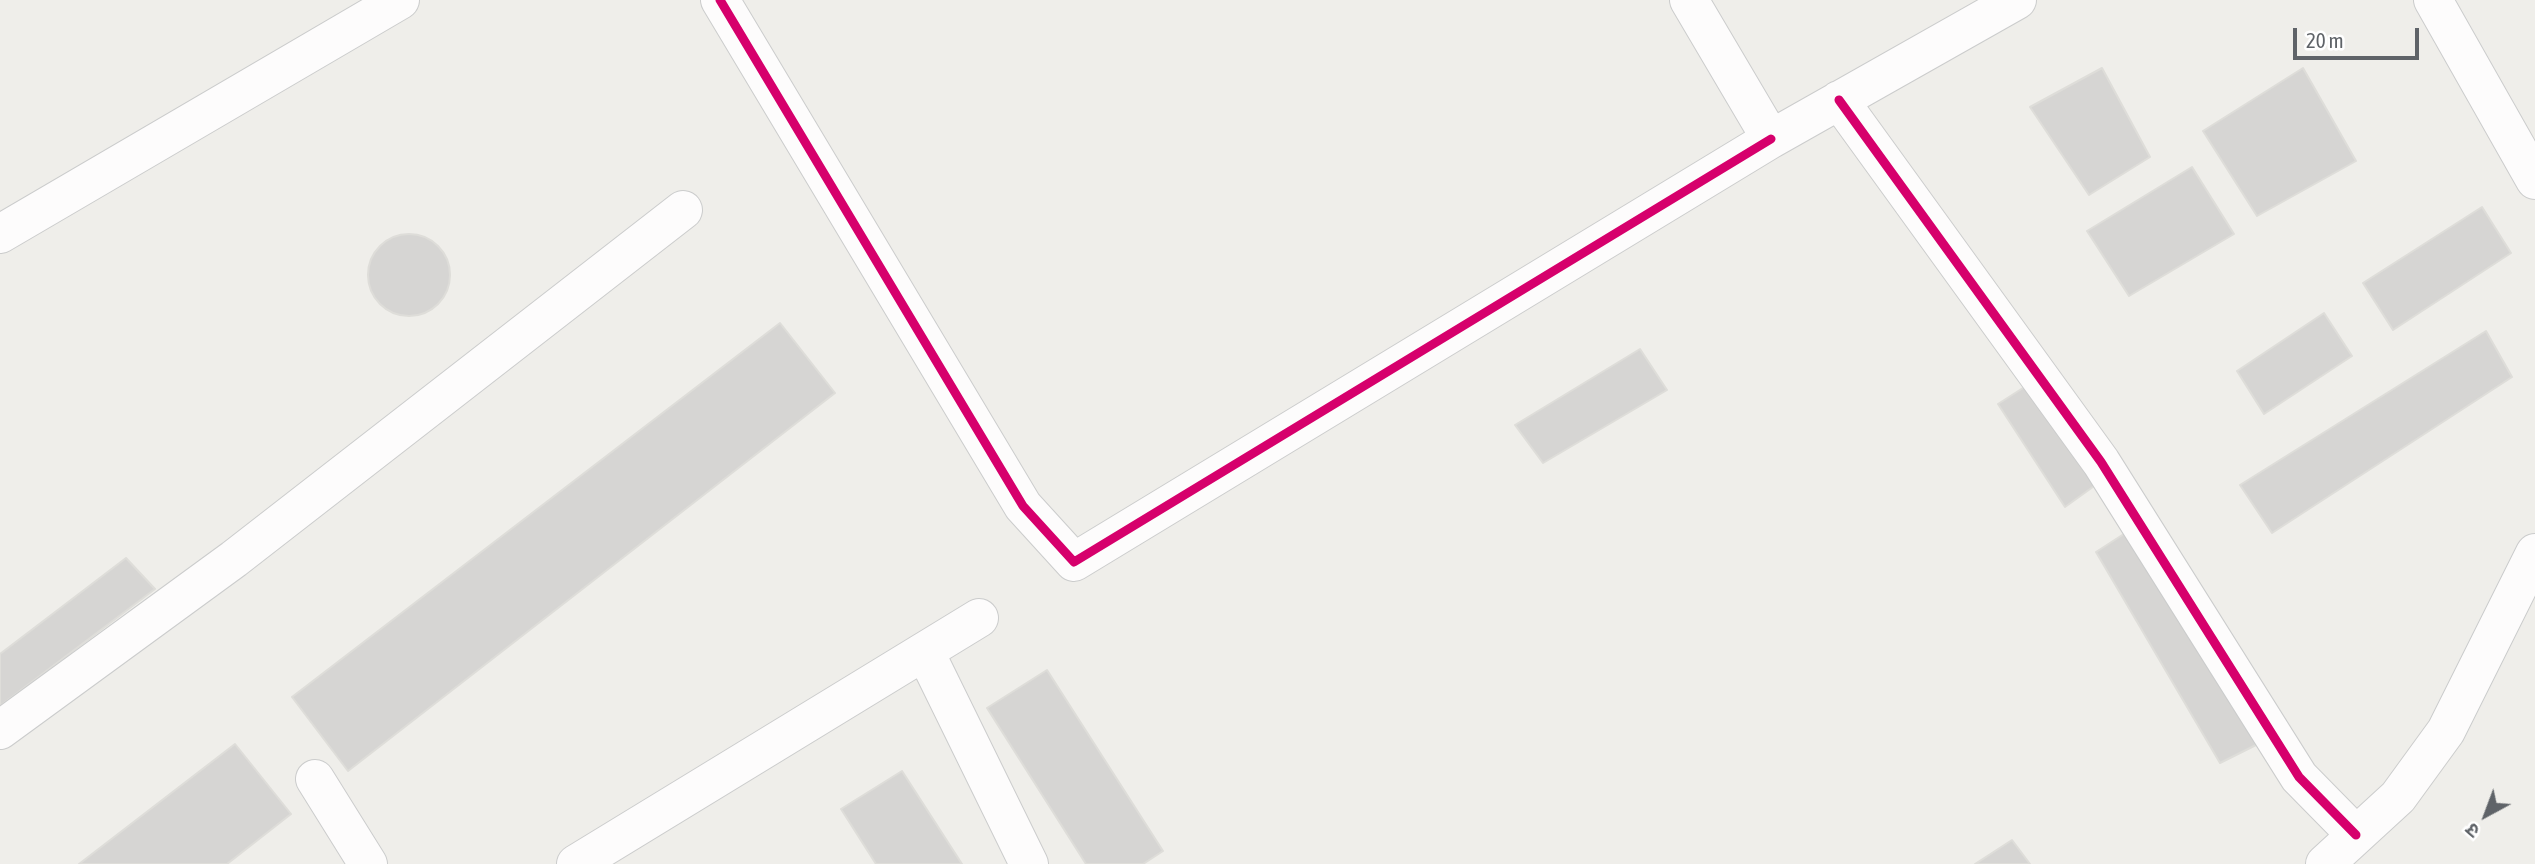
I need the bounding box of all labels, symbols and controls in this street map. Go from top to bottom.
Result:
scale bar [2297,14,2423,58]
text: 20 m [2306,28,2344,52]
north arrow [2451,780,2521,850]
text: उ [2461,819,2484,843]

